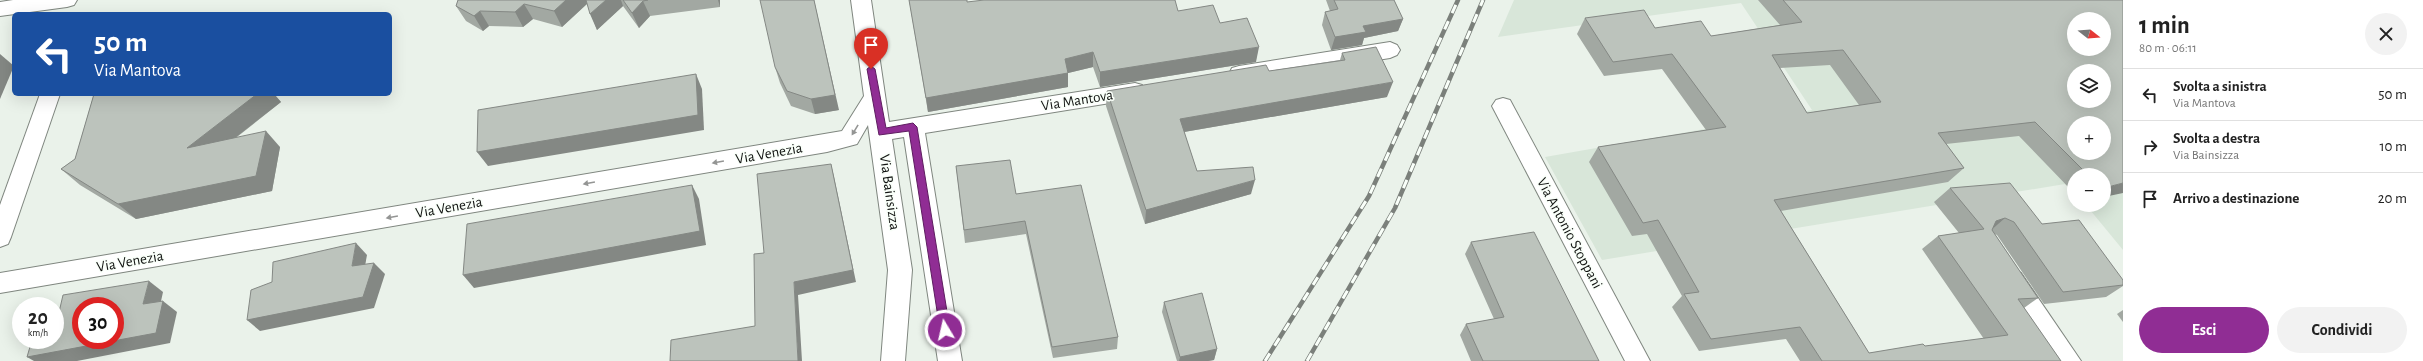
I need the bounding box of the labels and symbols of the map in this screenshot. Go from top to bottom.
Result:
north arrow [2067,12,2111,56]
pin [854,28,888,69]
street label: Via Mantova [1040,87,1114,114]
one-way arrow [851,124,858,136]
street label: Via Venezia [734,140,804,167]
street label: Via Bainsizza [877,153,902,231]
one-way arrow [712,159,724,165]
street label: Via Antonio Stoppani [1534,175,1605,291]
one-way arrow [583,181,596,187]
street label: Via Venezia [414,194,484,221]
one-way arrow [386,214,398,220]
street label: Via Venezia [95,248,165,275]
speed limit sign: 30 [72,297,124,349]
position arrow [924,309,966,351]

